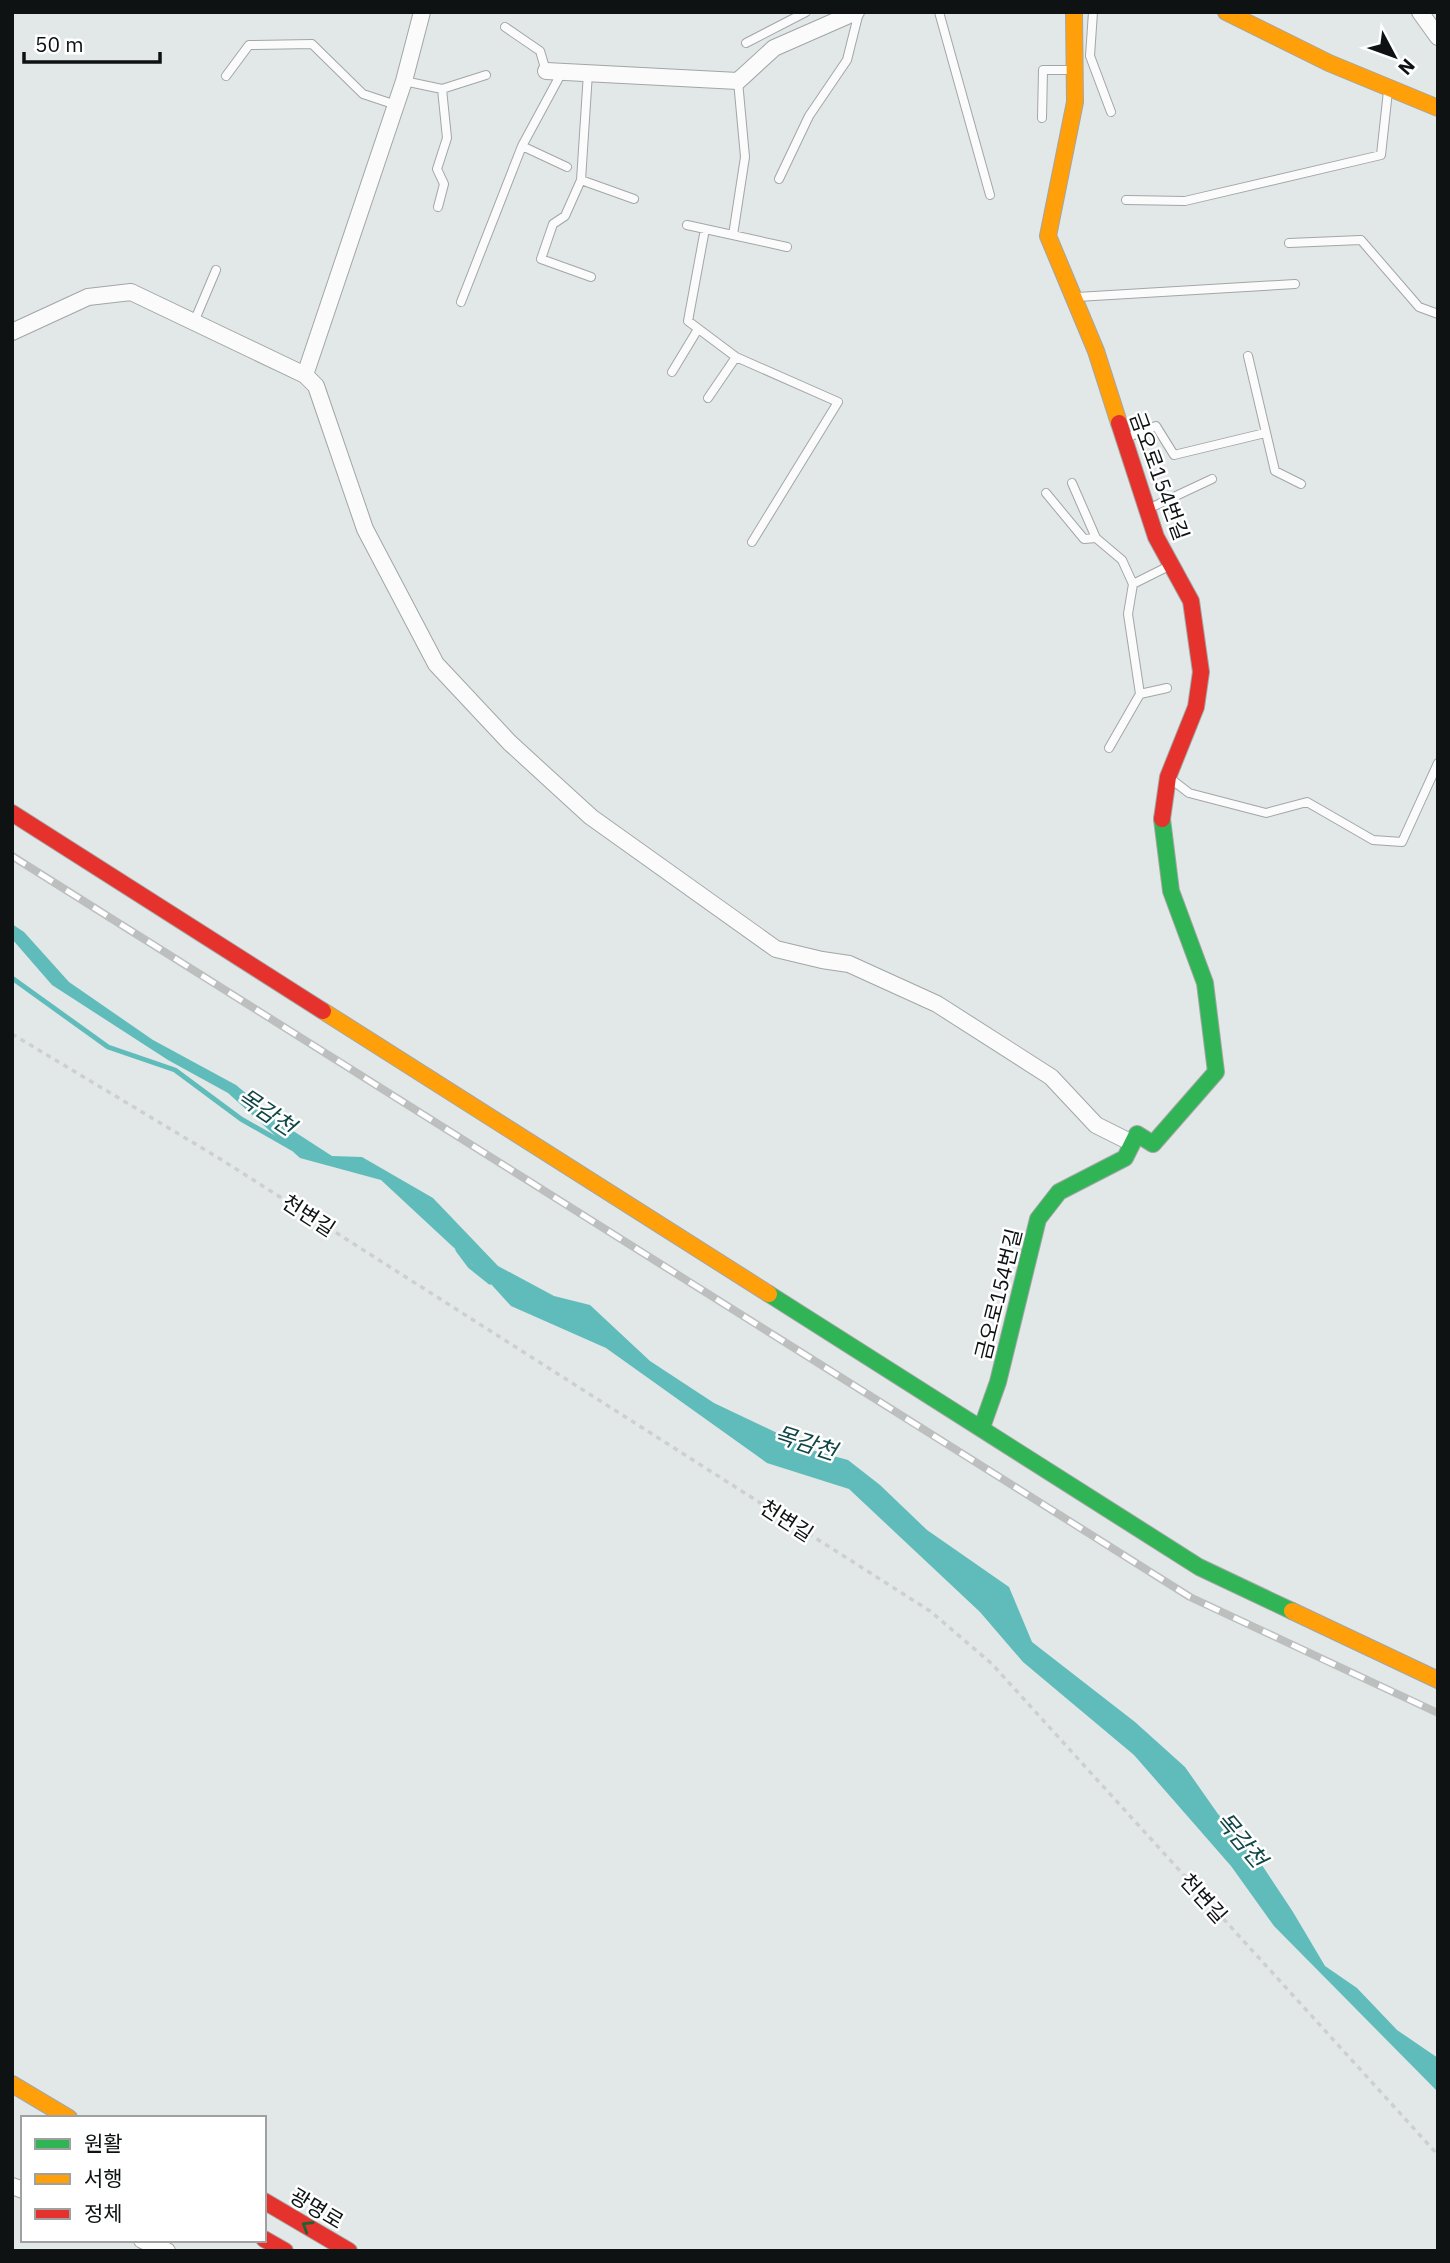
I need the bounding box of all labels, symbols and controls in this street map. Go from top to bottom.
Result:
scale bar [24,21,161,65]
north arrow [1359,21,1429,91]
text: 50 m [35,30,84,58]
text: N [1393,54,1420,80]
street label: 금오로154번길 [1124,408,1196,544]
water label: 목감천 [232,1081,304,1143]
street label: 천변길 [277,1187,341,1243]
street label: 금오로154번길 [968,1225,1028,1363]
water label: 목감천 [771,1418,844,1467]
street label: 천변길 [755,1492,819,1548]
water label: 목감천 [1210,1805,1276,1875]
street label: 천변길 [1174,1867,1234,1929]
legend [21,2116,266,2242]
text: 원활 [84,2129,123,2157]
text: 서행 [84,2164,123,2192]
street label: 광명로 [285,2181,349,2235]
text: 정체 [84,2199,123,2227]
one-way arrow [301,2221,314,2234]

